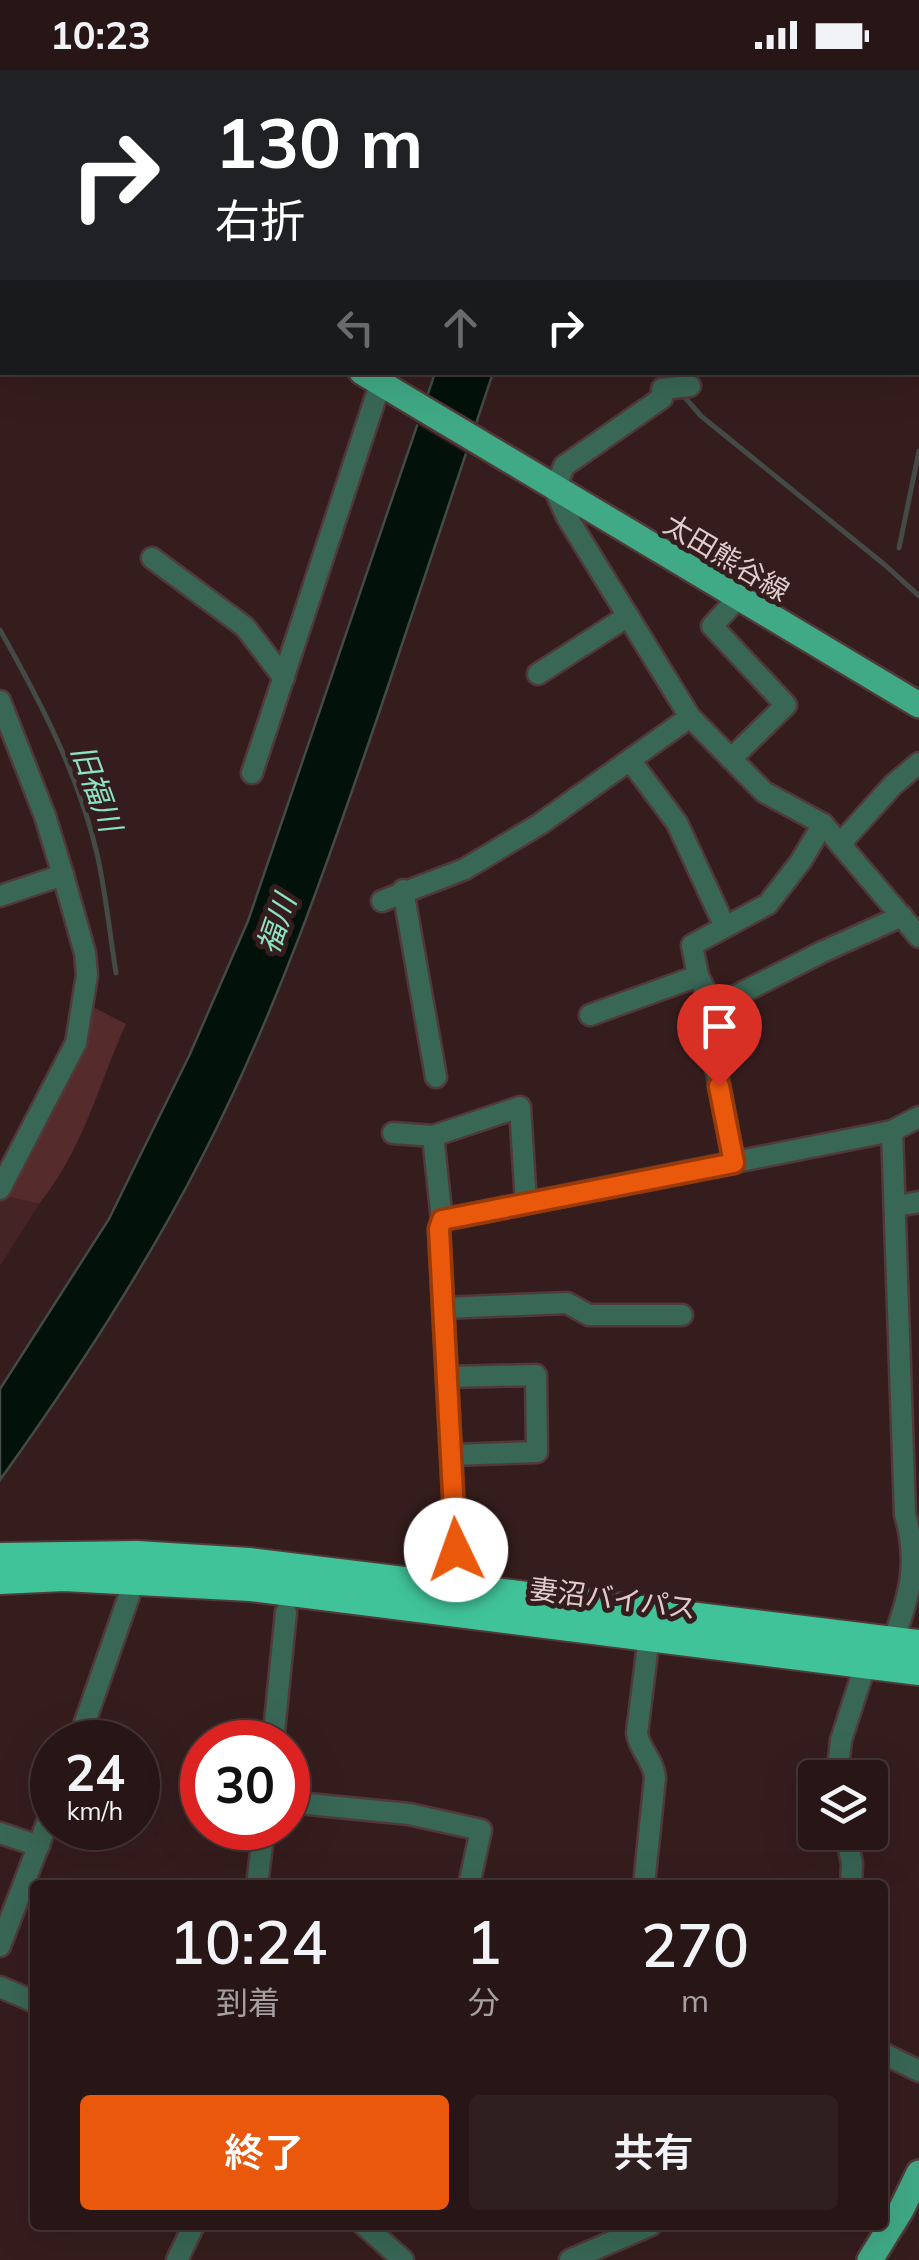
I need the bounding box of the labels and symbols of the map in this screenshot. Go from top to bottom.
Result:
street label: 太田熊谷線 [658,506,796,608]
water label: 旧福川 [64,739,131,840]
water label: 福川 [248,887,305,959]
pin [677,984,762,1087]
position arrow [404,1498,508,1602]
street label: 妻沼バイパス [528,1570,698,1626]
speed limit sign: 30 [180,1720,310,1850]

